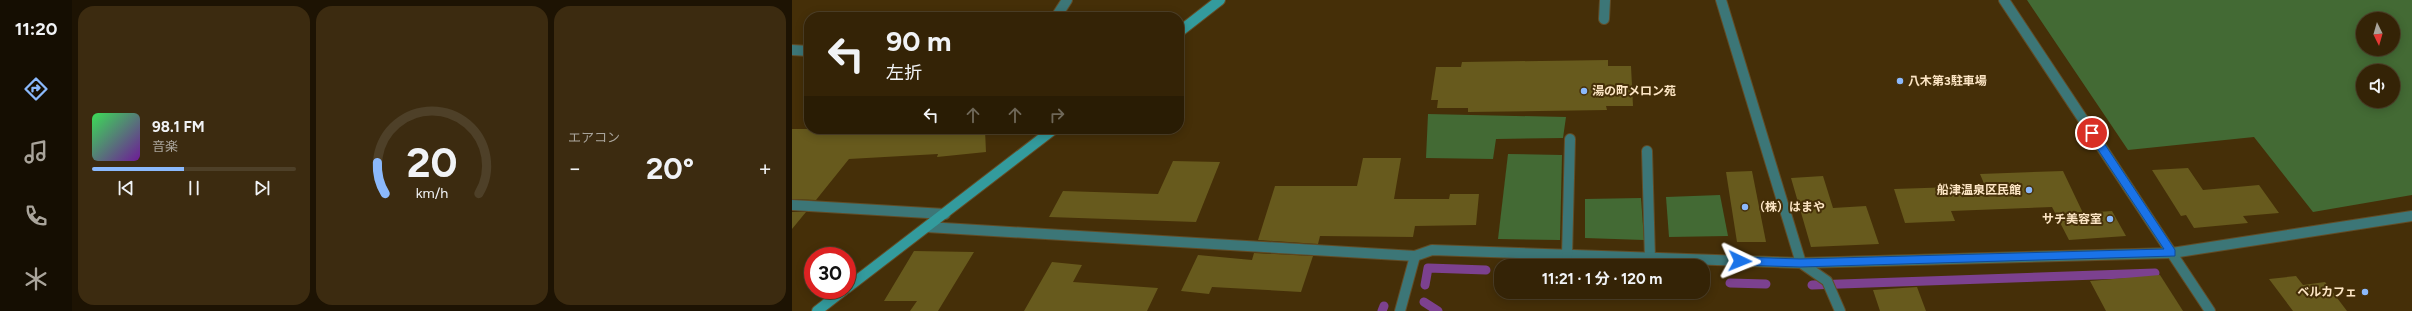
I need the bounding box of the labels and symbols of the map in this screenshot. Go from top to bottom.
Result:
north arrow [2356,12,2400,56]
place label: 八木第3駐車場 [1908,74,1987,88]
marker: 八木第3駐車場 [1895,76,1905,86]
place label: 湯の町メロン苑 [1592,84,1676,98]
marker: 湯の町メロン苑 [1579,86,1589,96]
pin [2075,116,2109,150]
place label: 船津温泉区民館 [1937,183,2021,197]
marker: 船津温泉区民館 [2024,185,2034,195]
place label: （株）はまや [1753,200,1825,214]
marker: （株）はまや [1740,202,1750,212]
place label: サチ美容室 [2042,212,2102,226]
marker: サチ美容室 [2105,214,2115,224]
position arrow [1719,240,1761,282]
speed limit sign: 30 [804,247,856,299]
place label: ベルカフェ [2297,285,2357,299]
marker: ベルカフェ [2360,287,2370,297]

